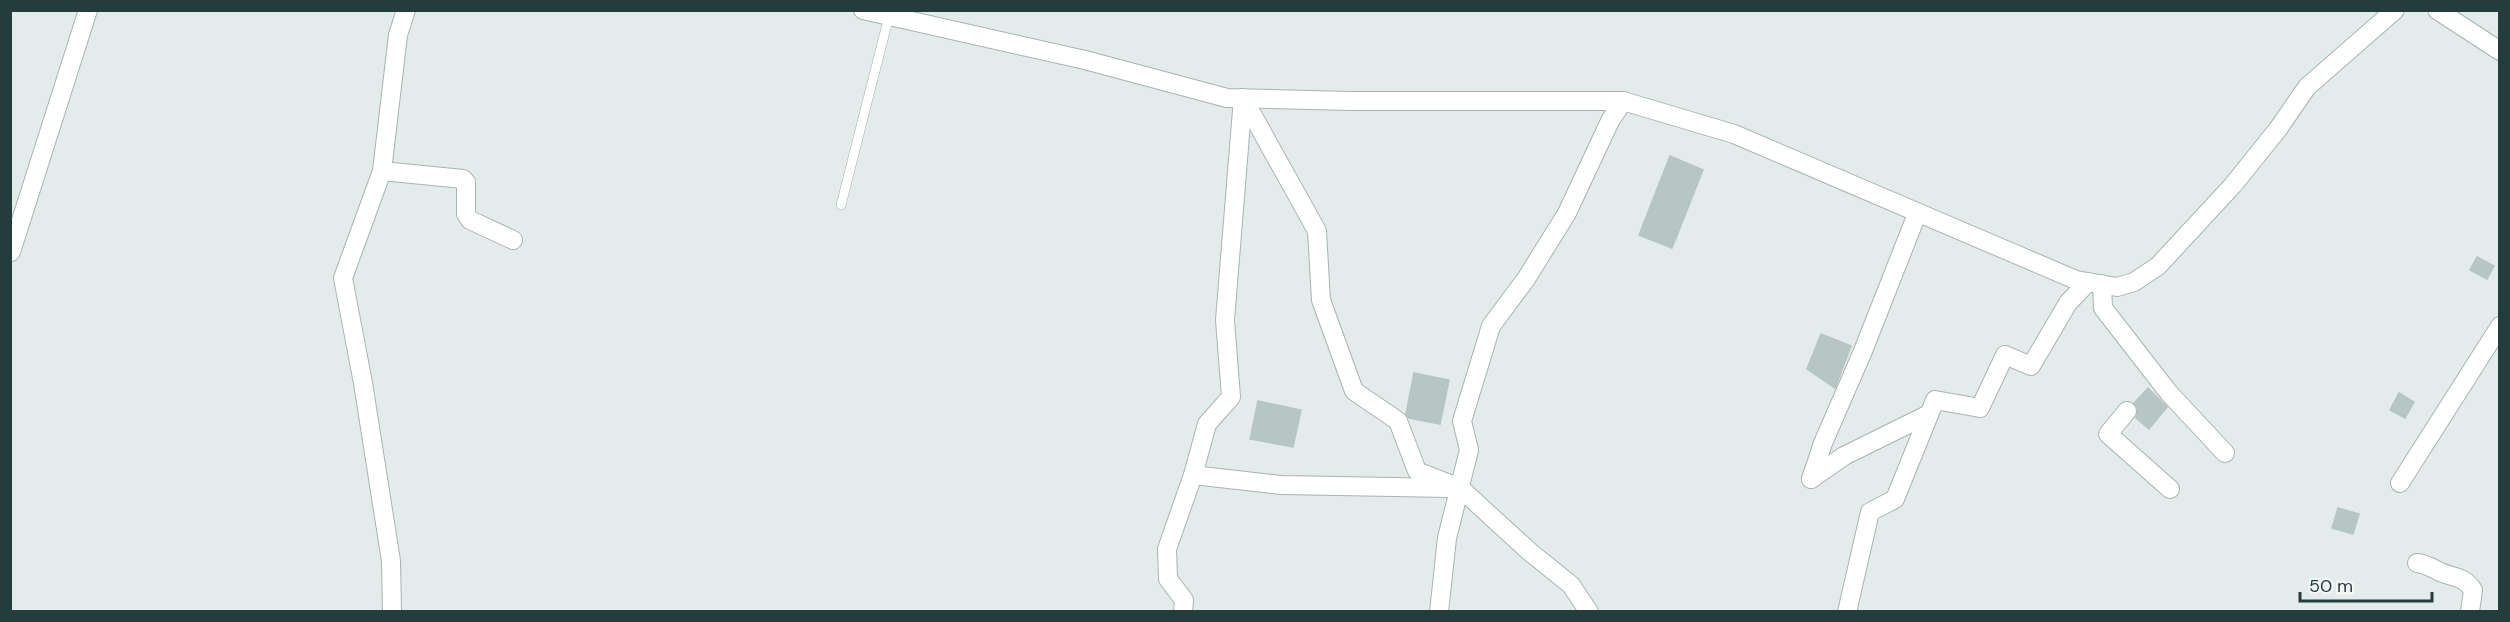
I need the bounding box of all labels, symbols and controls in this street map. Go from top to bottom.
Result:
scale bar [2300,565,2432,603]
text: 50 m [2309,574,2353,598]

